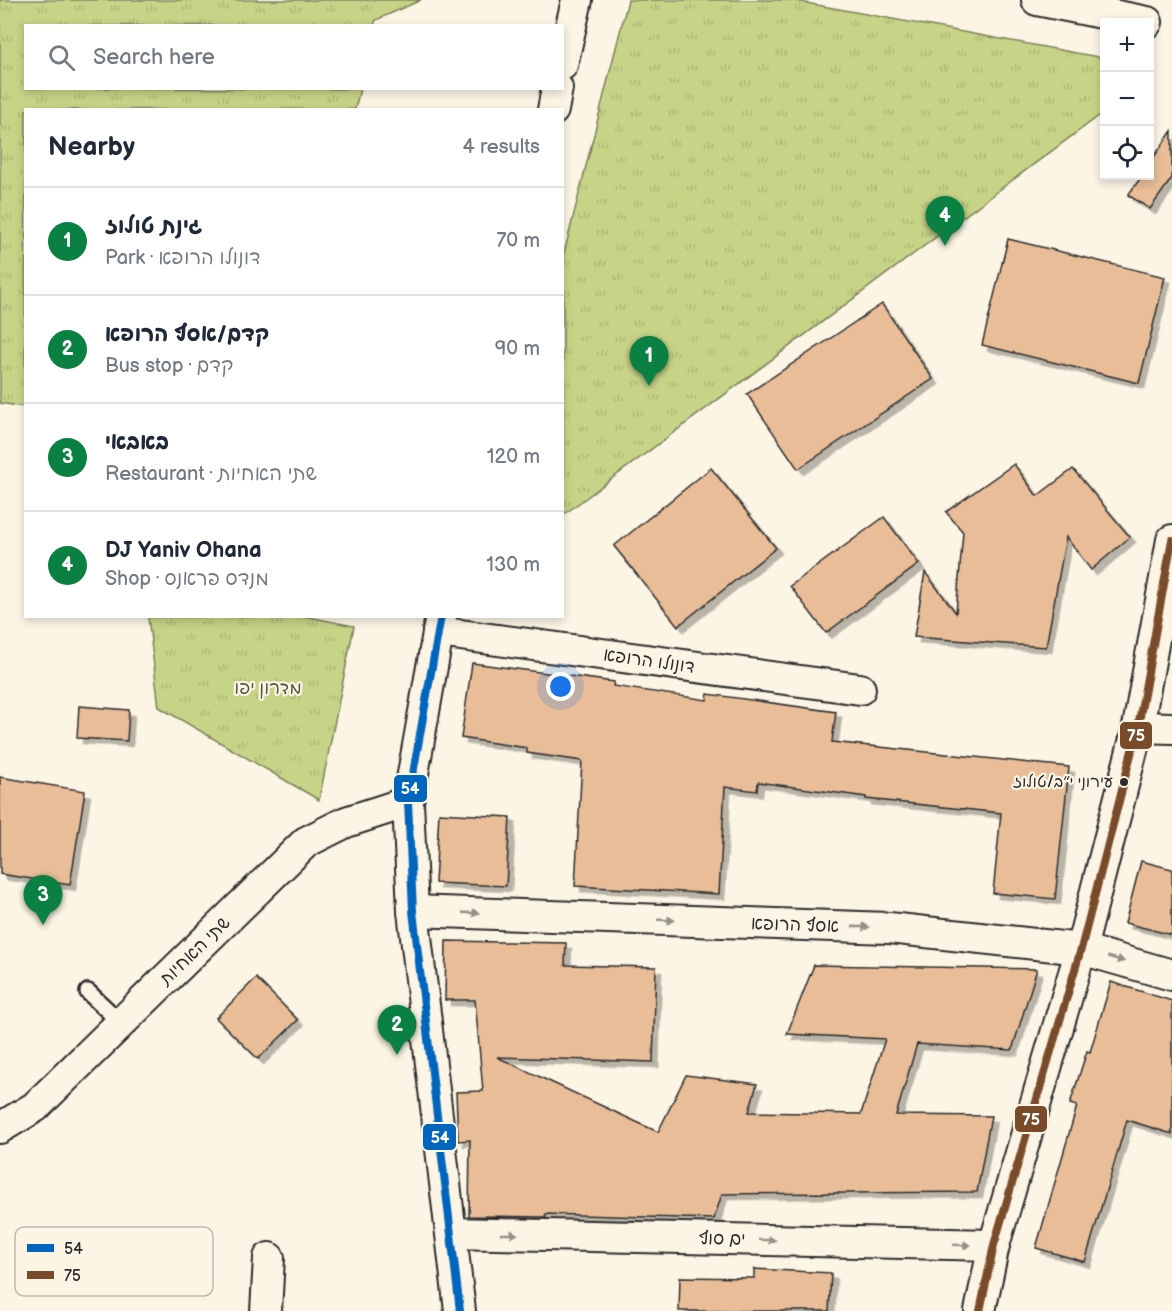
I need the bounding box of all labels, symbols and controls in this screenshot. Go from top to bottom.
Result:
map controls [1100,18,1154,180]
button: + [1100,18,1154,72]
search box [24,24,564,90]
icon: search [45,41,78,74]
text: Search here [93,44,215,71]
button: − [1100,72,1154,126]
button: locate [1100,126,1154,180]
text: Nearby [48,132,135,163]
text: 4 results [462,135,540,159]
pin: 4 [926,196,964,246]
text: גינת טולוז [105,213,202,240]
text: 1 [63,229,72,253]
text: 70 m [496,229,540,253]
text: Park · דונולו הרופא [105,246,260,270]
text: קדם/אסף הרופא [105,321,269,348]
pin: 1 [630,336,668,386]
text: 2 [62,337,73,361]
text: 90 m [495,337,540,361]
text: Bus stop · קדם [105,354,233,378]
text: באבאי [105,429,169,456]
text: 3 [62,445,73,469]
text: 120 m [487,445,540,469]
text: Restaurant · שתי האחיות [105,462,317,486]
text: DJ Yaniv Ohana [105,537,262,564]
text: 4 [62,553,73,577]
text: 130 m [486,553,540,577]
text: Shop · מנדס פראנס [105,567,269,591]
street label: דונולו הרופא [602,644,696,678]
your location [546,672,575,701]
park label: מדרון יפו [234,678,302,699]
line badge: 75 [1119,721,1153,750]
text: 75 [1127,727,1145,746]
place label: עירוני י״ב/טולוז [1013,773,1113,792]
line badge: 54 [393,774,428,803]
marker: עירוני י״ב/טולוז [1118,776,1130,788]
text: 54 [401,780,420,799]
pin: 3 [24,876,63,925]
one-way arrow [462,908,481,917]
street label: שתי האחיות [155,912,235,990]
street label: אסף הרופא [751,913,839,937]
one-way arrow [657,915,676,925]
one-way arrow [851,923,870,932]
one-way arrow [1107,955,1125,965]
pin: 2 [378,1006,416,1055]
line badge: 75 [1014,1105,1048,1133]
text: 75 [1022,1111,1040,1130]
line badge: 54 [422,1123,457,1151]
text: 54 [431,1129,450,1148]
legend [15,1227,213,1296]
street label: ים סוף [698,1228,746,1250]
one-way arrow [500,1229,519,1239]
one-way arrow [757,1235,776,1245]
text: 54 [64,1240,83,1259]
one-way arrow [952,1240,971,1249]
text: 75 [64,1267,81,1286]

